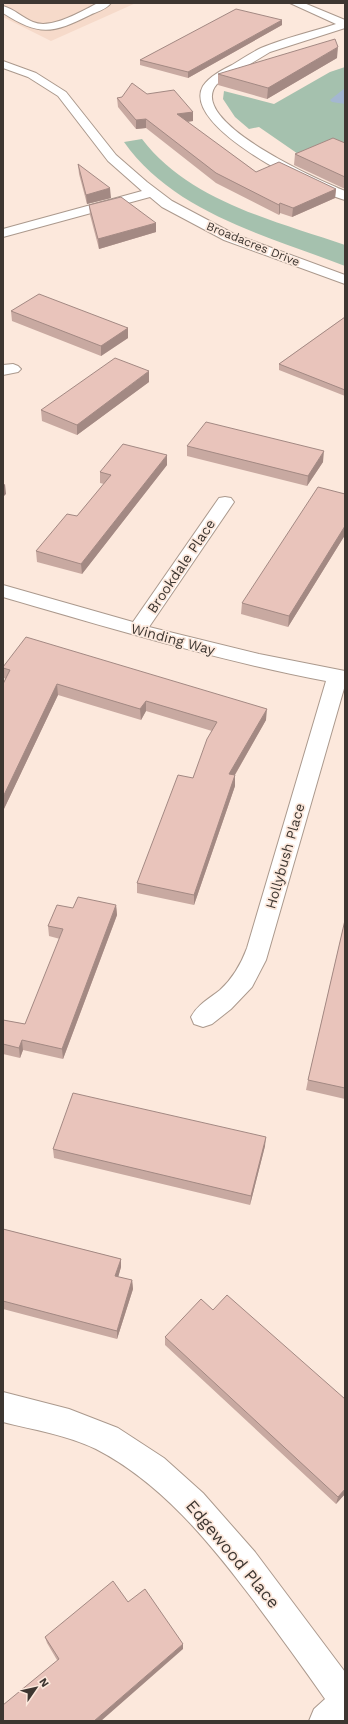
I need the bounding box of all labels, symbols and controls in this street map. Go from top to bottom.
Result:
street label: Broadacres Drive [204,219,302,269]
street label: Brookdale Place [144,516,218,616]
street label: Winding Way [129,620,218,658]
street label: Hollybush Place [262,801,308,911]
street label: Edgewood Place [182,1496,284,1612]
north arrow [16,1668,56,1708]
text: N [36,1676,52,1690]

